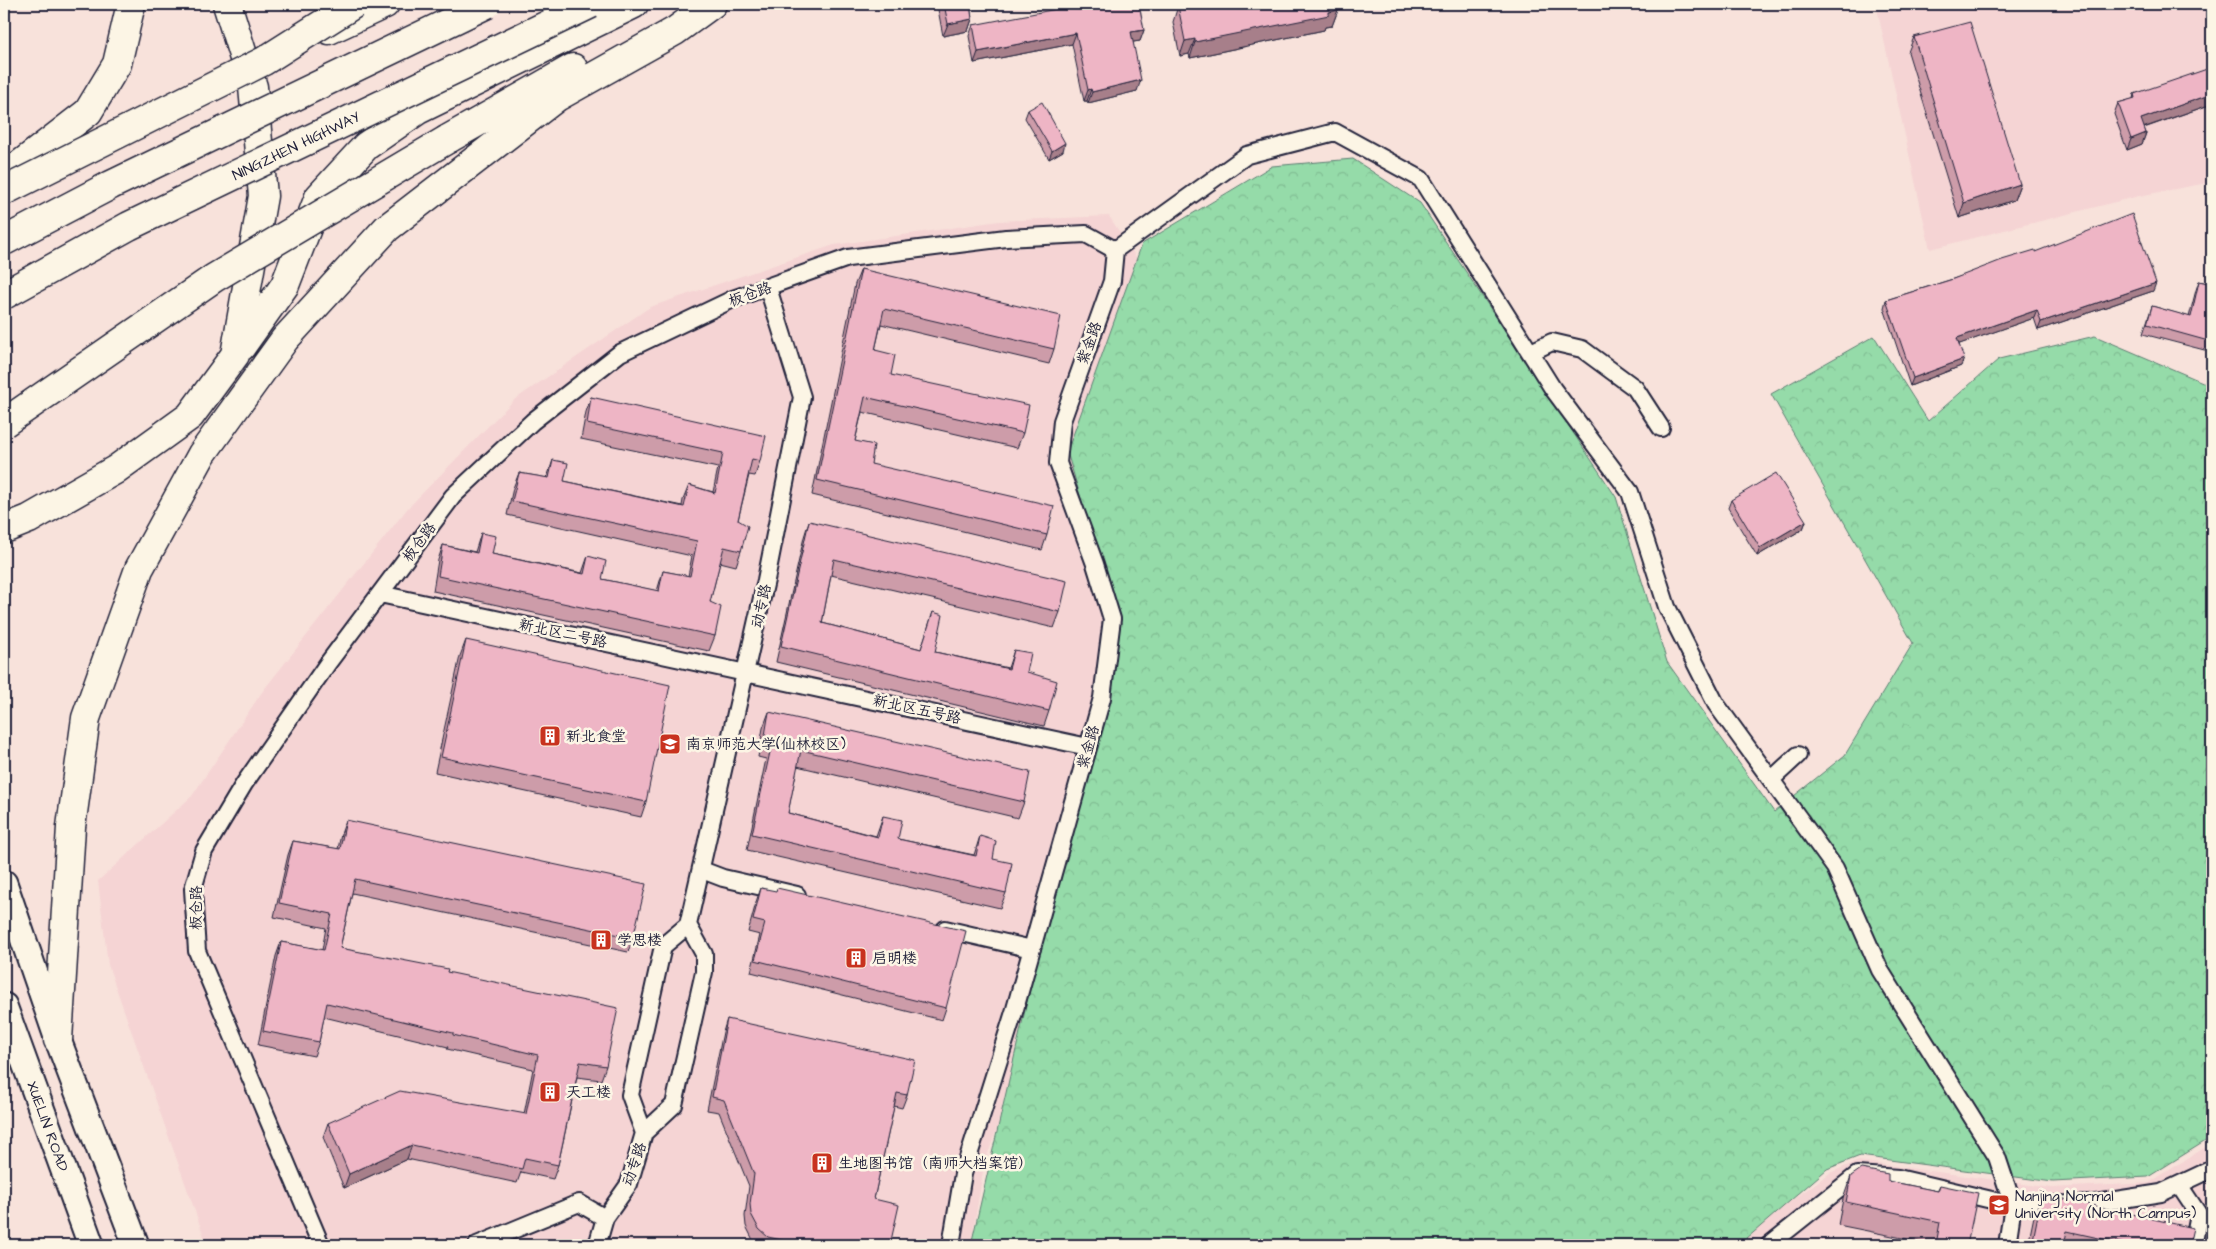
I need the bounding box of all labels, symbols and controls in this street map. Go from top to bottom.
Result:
street label: NINGZHEN HIGHWAY [229,107,363,186]
street label: 板仓路 [725,277,775,312]
street label: 紫金路 [1072,318,1107,368]
street label: 板仓路 [397,518,441,567]
street label: 动专路 [747,582,776,630]
street label: 新北区二号路 [517,614,609,653]
street label: 新北区五号路 [871,690,963,729]
street label: 紫金路 [1072,723,1105,772]
building icon: 新北食堂 [538,724,562,748]
place label: 新北食堂 [566,726,626,747]
school or university icon: 南京师范大学(仙林校区) [658,732,682,756]
place label: 南京师范大学(仙林校区) [686,734,846,755]
street label: 板仓路 [186,885,207,931]
building icon: 学思楼 [589,928,613,952]
place label: 学思楼 [617,930,662,951]
building icon: 启明楼 [844,946,868,970]
place label: 启明楼 [872,948,917,969]
street label: XUELIN ROAD [21,1078,73,1175]
building icon: 天工楼 [538,1080,562,1104]
place label: 天工楼 [566,1082,611,1103]
street label: 动专路 [617,1139,652,1189]
building icon: 生地图书馆（南师大档案馆） [810,1151,834,1175]
place label: 生地图书馆（南师大档案馆） [838,1153,1033,1174]
place label: Nanjing Normal University (North Campus) [2015,1186,2196,1225]
school or university icon: Nanjing Normal University (North Campus) [1987,1193,2011,1217]

